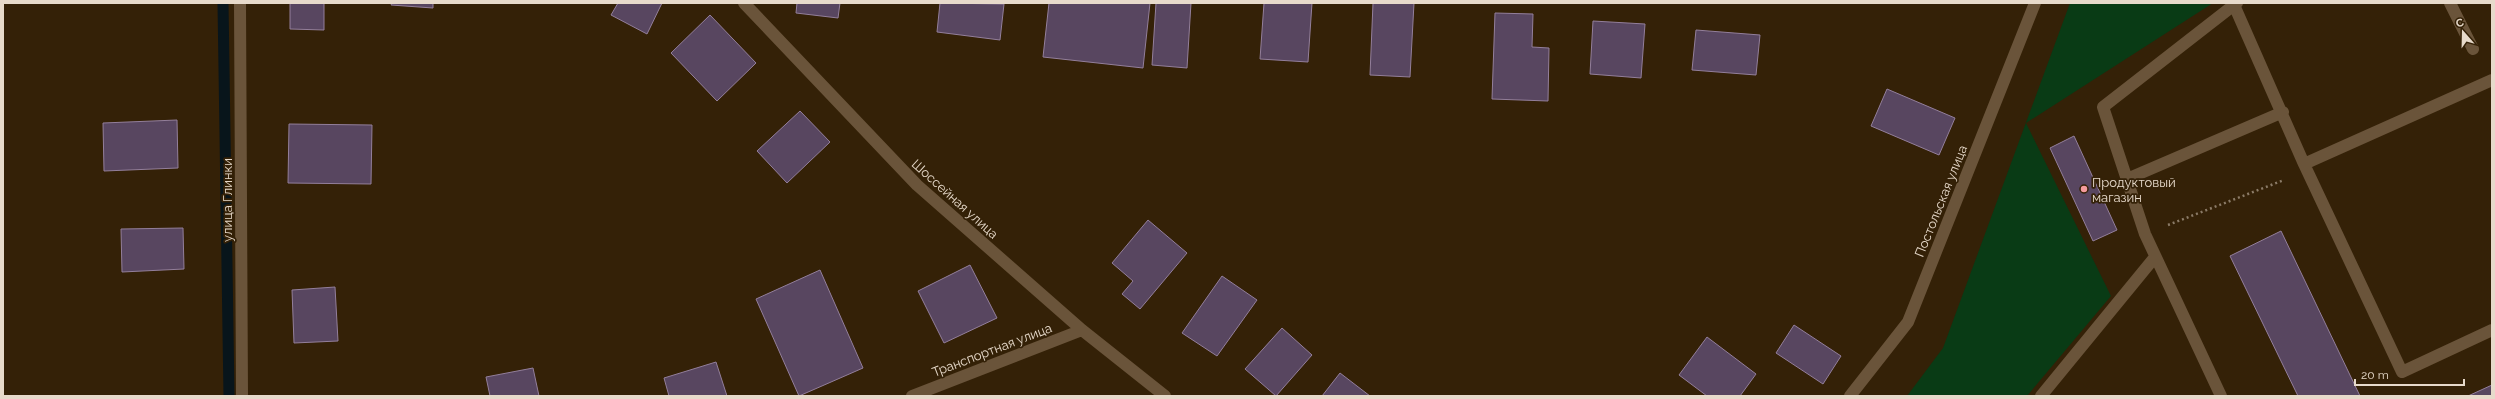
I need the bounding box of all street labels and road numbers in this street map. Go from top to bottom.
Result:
street label: Постольская улица [1912,143,1970,259]
street label: Шоссейная улица [909,156,1001,242]
street label: улица Глинки [220,158,235,242]
street label: Транспортная улица [930,320,1054,380]

